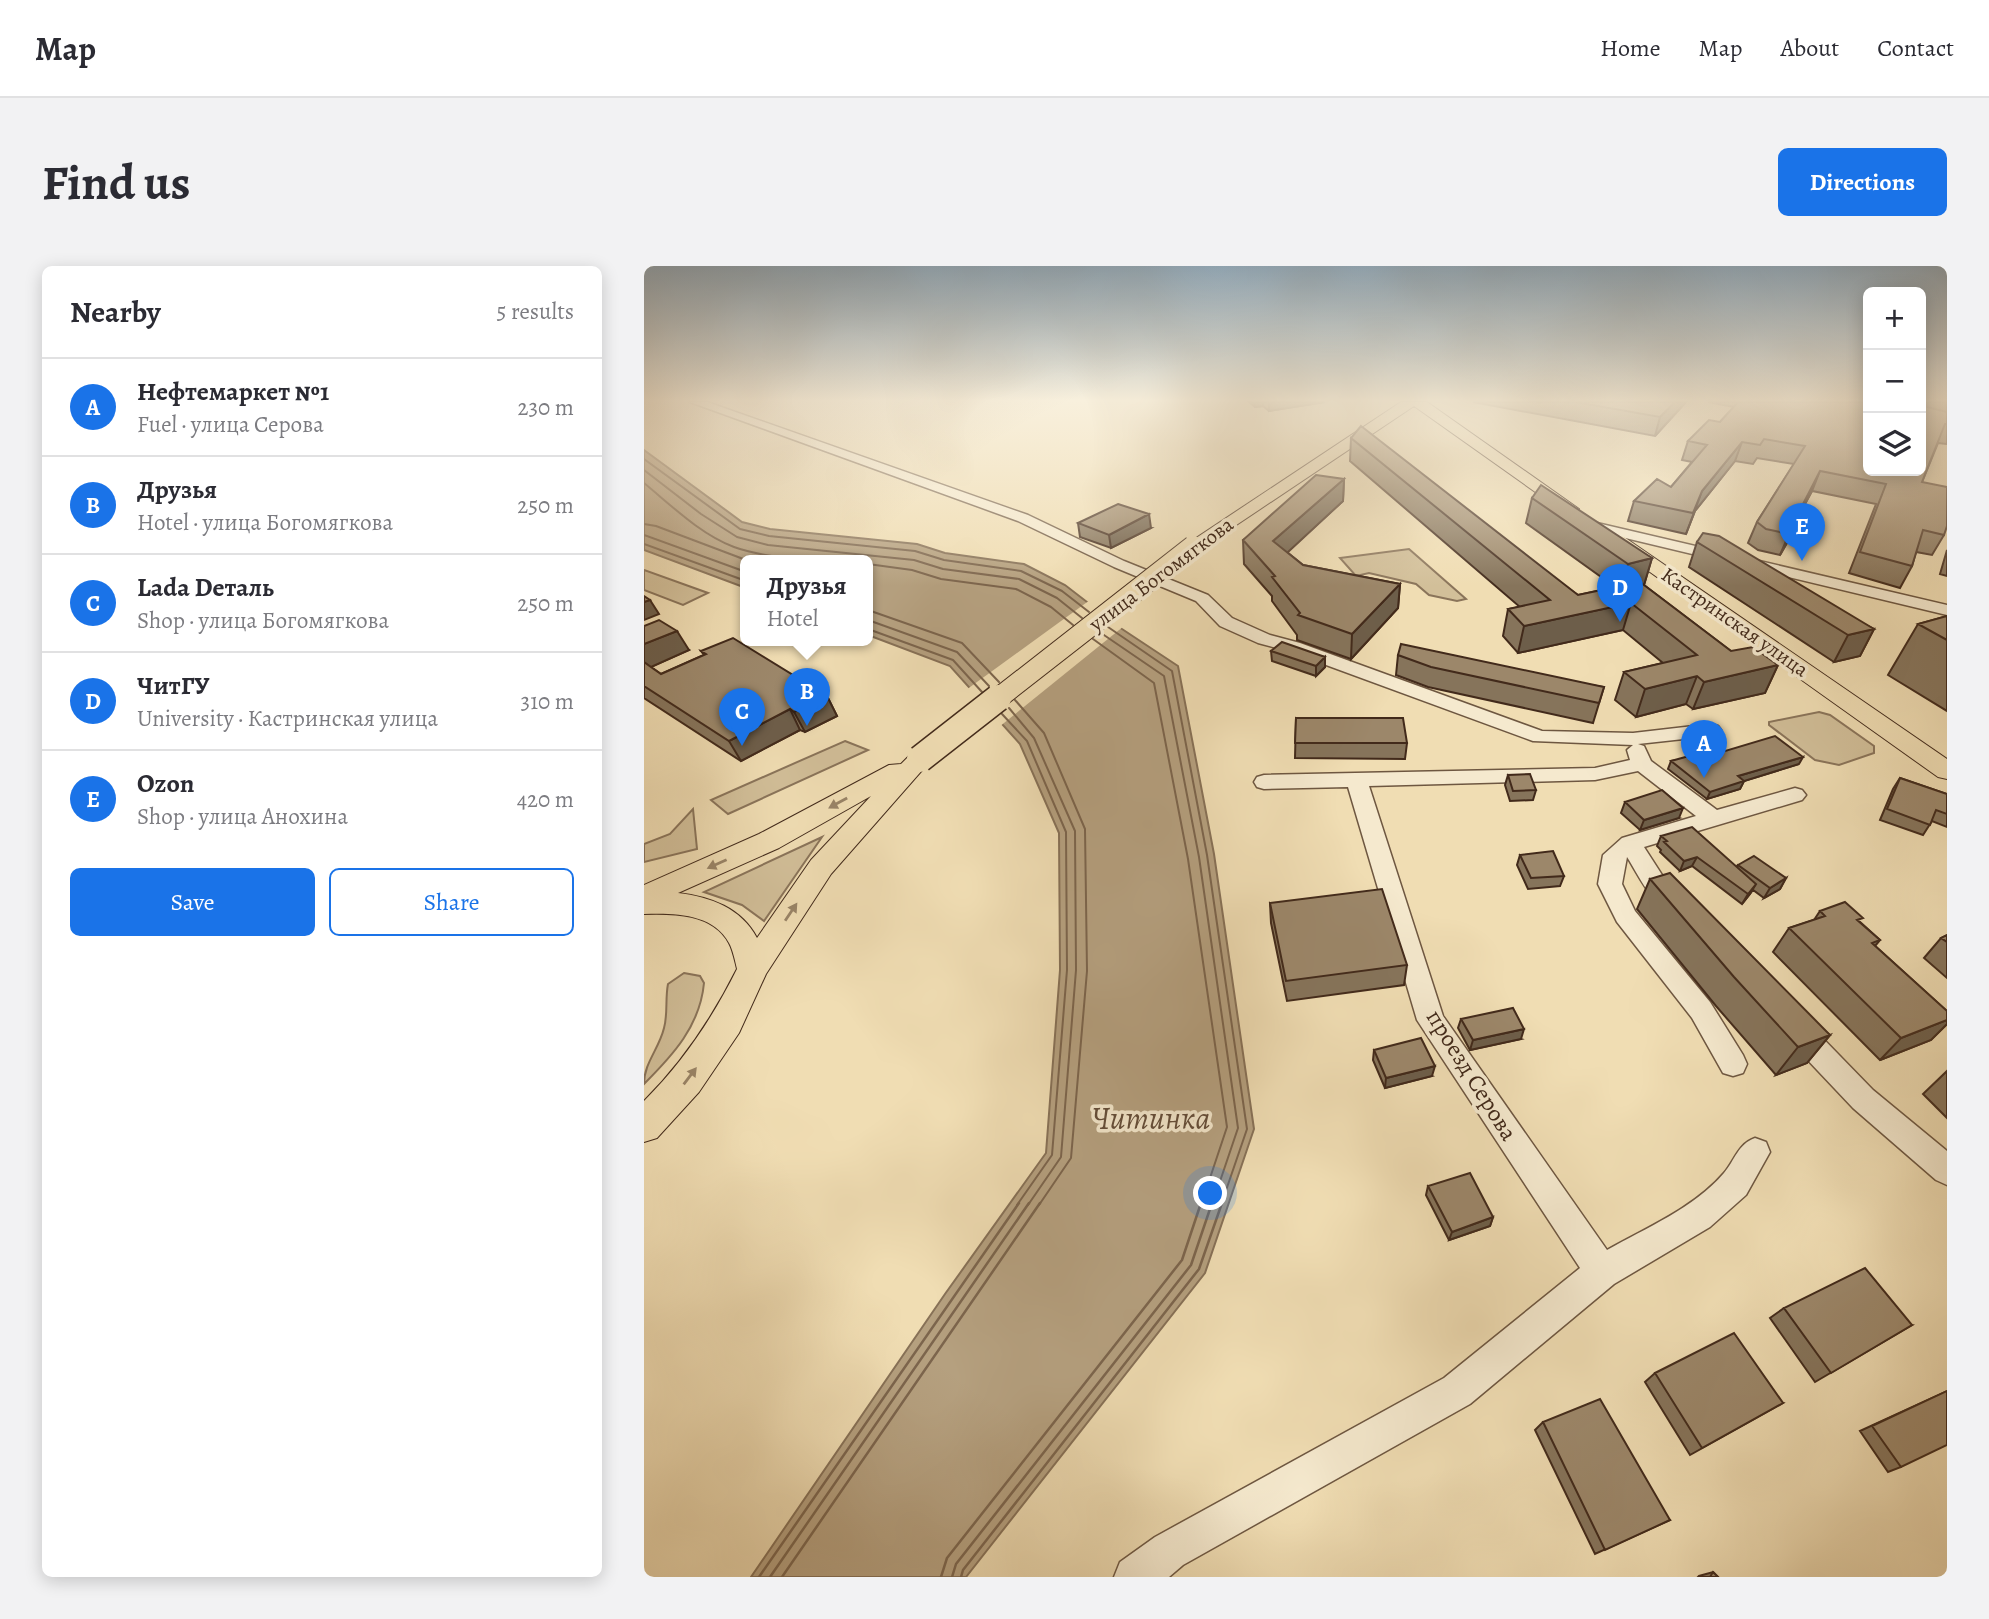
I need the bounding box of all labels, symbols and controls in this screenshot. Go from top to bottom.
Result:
text: Map [35,26,96,71]
text: Home [1600,32,1661,64]
text: Map [1699,32,1743,64]
text: About [1781,32,1839,64]
text: Contact [1877,32,1954,64]
button: Directions [1778,148,1947,216]
text: Find us [42,149,190,216]
map controls [1863,287,1926,476]
button: + [1863,287,1926,350]
text: Nearby [70,292,161,332]
text: 5 results [497,296,574,327]
button: − [1863,350,1926,413]
text: Нефтемаркет №1 [137,374,329,409]
text: A [86,392,100,423]
text: 230 m [518,392,574,423]
text: Fuel · улица Серова [137,409,324,440]
button: layers [1863,413,1926,476]
text: Друзья [137,472,217,507]
text: B [86,490,100,521]
text: 250 m [517,490,574,521]
pin: E [1779,503,1825,561]
text: Hotel · улица Богомягкова [137,507,393,538]
street label: улица Богомягкова [1082,510,1239,638]
popup [740,555,873,646]
street label: Кастринская улица [1656,561,1815,684]
pin: D [1597,564,1643,622]
text: Друзья [766,568,847,603]
text: Lada Dеталь [137,570,274,605]
text: C [86,588,100,619]
text: 250 m [517,588,574,619]
text: Hotel [766,603,818,634]
text: Shop · улица Богомягкова [137,605,389,636]
text: ЧитГУ [137,668,210,703]
pin: B [784,668,830,726]
text: D [85,686,101,717]
text: 310 m [521,686,574,717]
pin: C [719,688,765,746]
text: University · Кастринская улица [137,703,438,734]
pin: A [1681,720,1727,778]
text: Ozon [137,766,195,801]
text: E [86,784,100,815]
text: 420 m [517,784,574,815]
one-way arrow [829,797,848,809]
text: Shop · улица Анохина [137,801,348,832]
one-way arrow [707,859,728,870]
button: Save [70,868,315,936]
button: Share [329,868,574,936]
one-way arrow [784,903,798,921]
street label: проезд Серова [1419,1003,1525,1147]
one-way arrow [683,1067,697,1085]
water label: Читинка [1092,1096,1210,1140]
your location [1193,1176,1227,1210]

